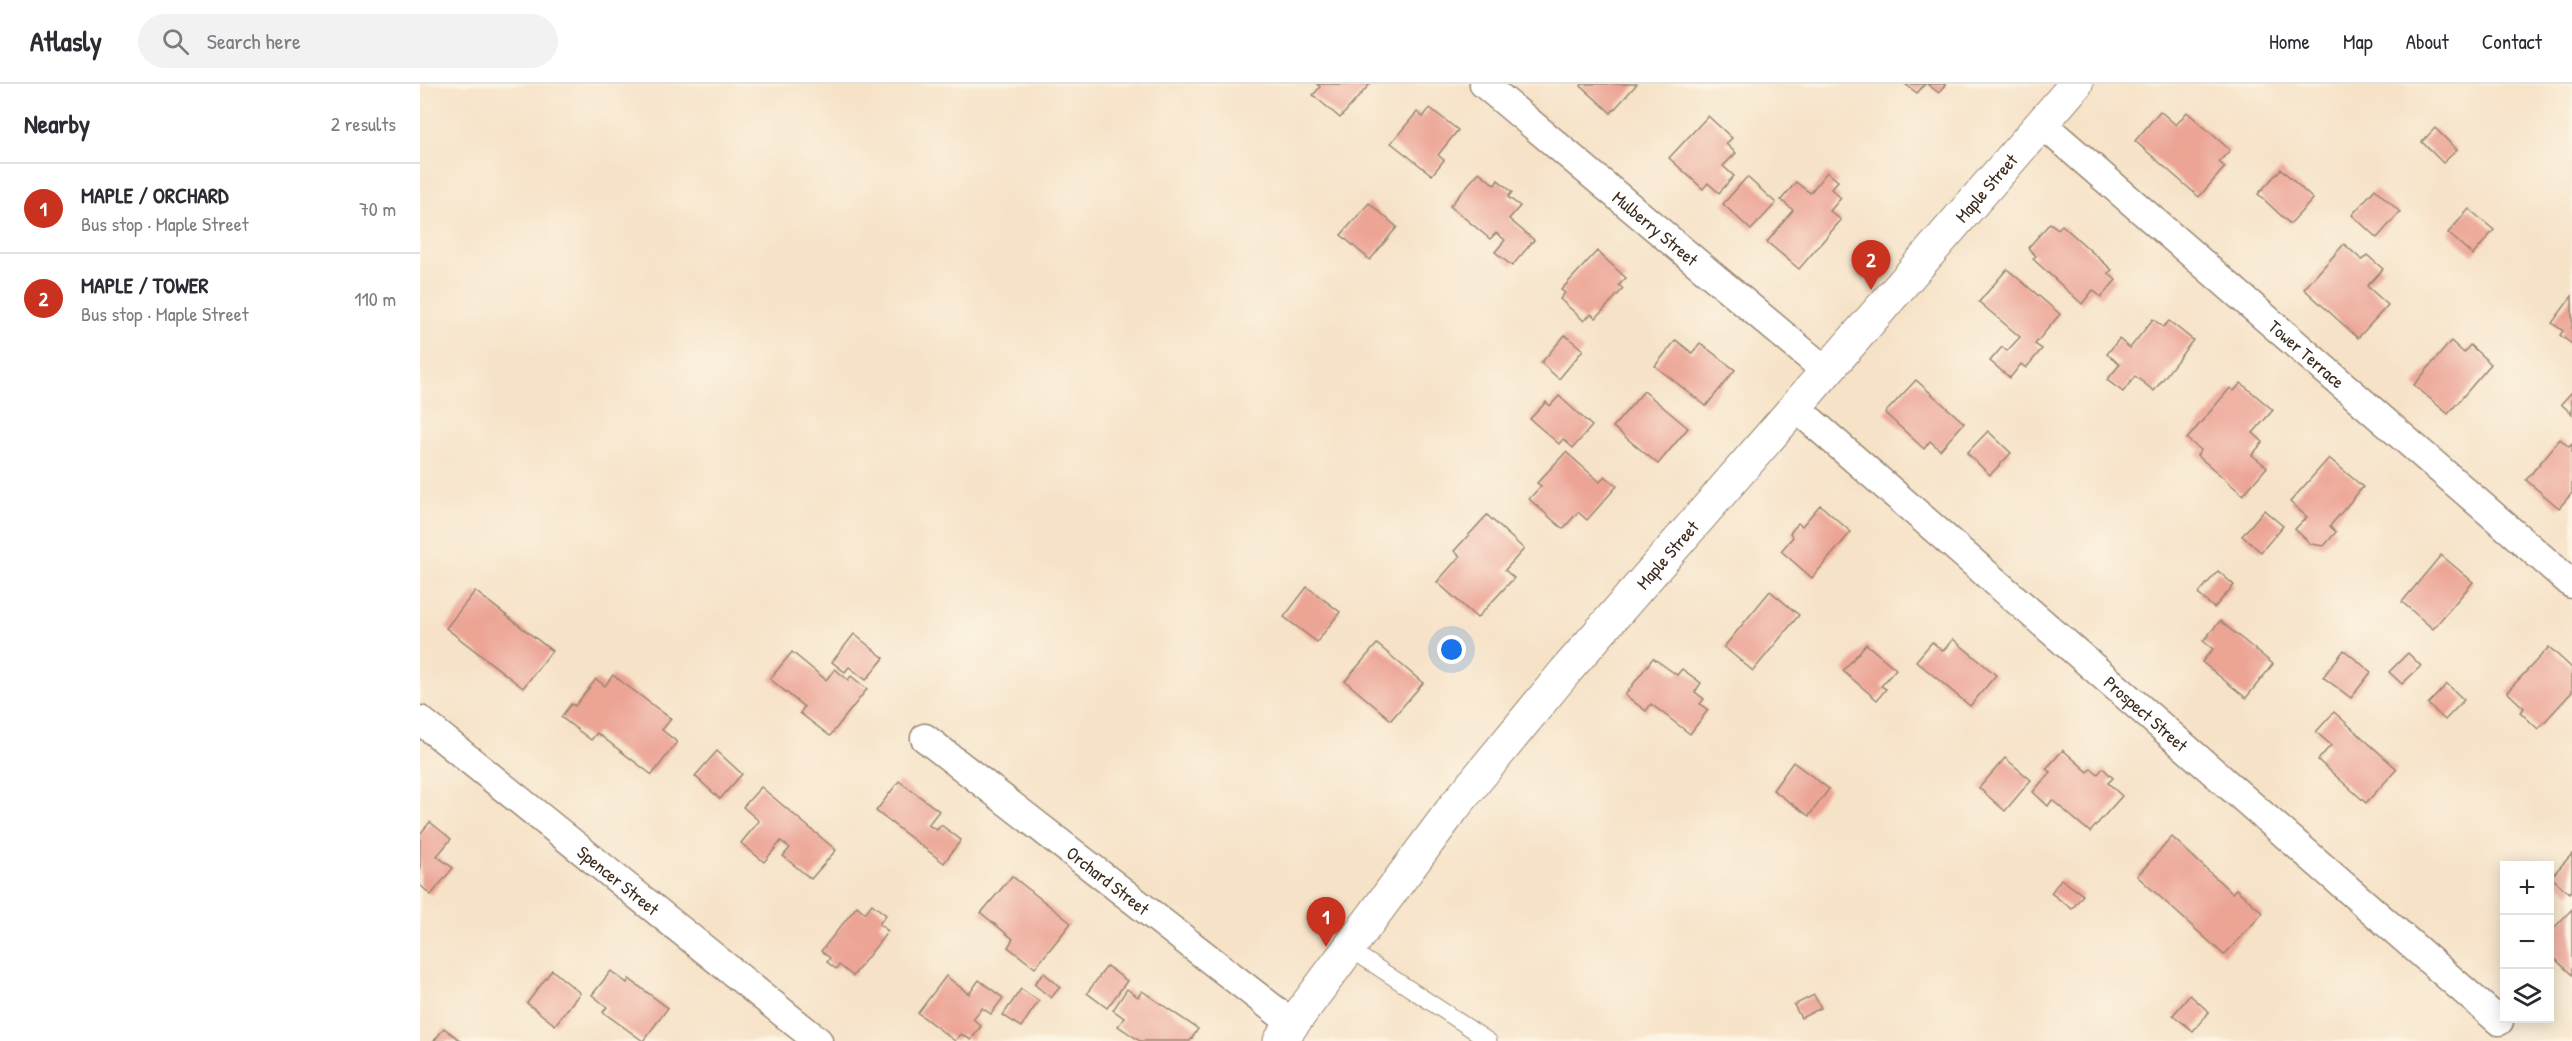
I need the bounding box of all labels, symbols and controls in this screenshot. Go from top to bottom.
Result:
search box [138,14,558,68]
text: Atlasly [30,22,102,60]
icon: search [159,25,192,58]
text: Search here [207,26,301,56]
text: Home [2269,27,2310,56]
text: Map [2343,27,2373,56]
text: About [2406,27,2449,56]
text: Contact [2482,27,2542,56]
text: Nearby [24,106,90,141]
text: 2 results [331,110,396,137]
street label: Maple Street [1949,147,2023,227]
text: MAPLE / ORCHARD [81,180,229,210]
street label: Mulberry Street [1607,185,1704,272]
text: 1 [40,195,47,222]
text: 70 m [359,195,396,222]
text: Bus stop · Maple Street [81,210,249,237]
pin: 2 [1852,240,1890,290]
text: MAPLE / TOWER [81,270,209,300]
text: 2 [39,285,48,312]
text: 110 m [354,285,396,312]
text: Bus stop · Maple Street [81,300,249,327]
street label: Tower Terrace [2263,314,2350,394]
street label: Maple Street [1630,514,1704,594]
your location [1437,635,1466,664]
street label: Prospect Street [2099,670,2194,757]
street label: Spencer Street [572,839,665,921]
street label: Orchard Street [1062,840,1155,921]
map controls [2500,861,2554,1023]
button: + [2500,861,2554,915]
pin: 1 [1306,898,1346,947]
button: − [2500,915,2554,969]
button: layers [2500,969,2554,1023]

